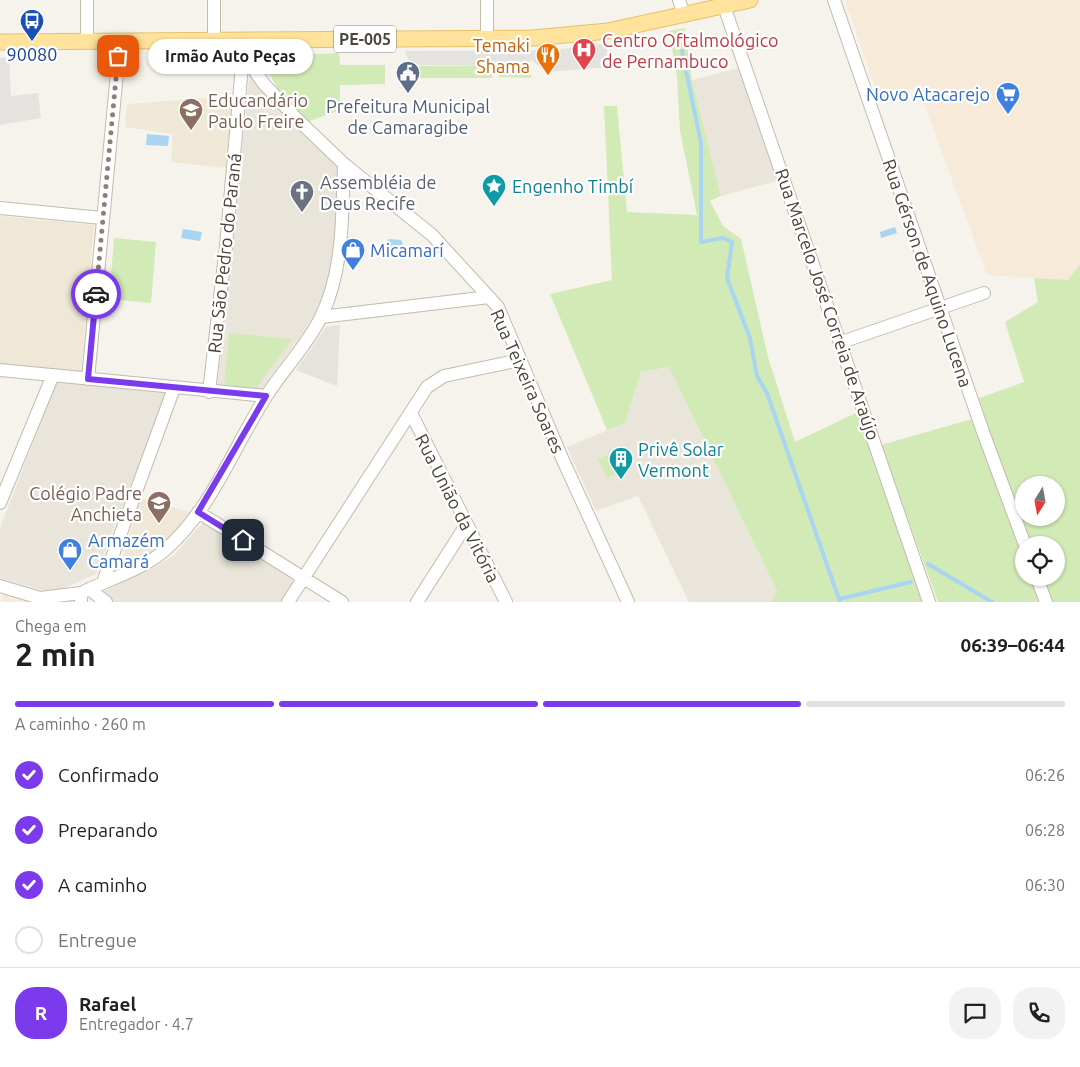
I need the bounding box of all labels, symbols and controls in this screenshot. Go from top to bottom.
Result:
bus stop icon: 90080 [19,8,45,42]
road number: PE-005 [334,26,396,52]
place label: Centro Oftalmológico de Pernambuco [602,30,778,71]
pin [97,35,139,77]
place label: Temaki Shama [473,35,530,76]
hospital icon: Centro Oftalmológico de Pernambuco [571,37,597,71]
callout: Irmão Auto Peças [148,38,313,74]
icon: bag [104,42,132,70]
restaurant icon: Temaki Shama [535,42,561,76]
place label: 90080 [7,44,57,64]
text: Irmão Auto Peças [165,47,296,65]
public building icon: Prefeitura Municipal de Camaragibe [395,60,421,94]
supermarket icon: Novo Atacarejo [995,81,1021,115]
place label: Novo Atacarejo [866,84,990,104]
place label: Educandário Paulo Freire [208,90,308,131]
place label: Prefeitura Municipal de Camaragibe [326,96,490,137]
school or university icon: Educandário Paulo Freire [178,97,204,131]
street label: Rua São Pedro do Paraná [204,152,244,354]
street label: Rua Gérson de Aquino Lucena [879,156,977,390]
street label: Rua Marcelo José Correia de Araújo [772,166,884,442]
place label: Assembléia de Deus Recife [320,172,436,213]
place icon: Engenho Timbí [481,173,507,207]
place label: Engenho Timbí [512,176,634,196]
church icon: Assembléia de Deus Recife [289,179,315,213]
shop icon: Micamarí [340,237,366,271]
place label: Micamarí [370,240,444,260]
courier [71,269,121,319]
icon: car [82,280,110,308]
street label: Rua Teixeira Soares [487,306,569,456]
street label: Rua União da Vitória [412,430,504,586]
place label: Privê Solar Vermont [638,439,724,480]
building icon: Privê Solar Vermont [608,446,634,480]
north arrow [1015,476,1065,526]
map controls [1015,476,1065,586]
place label: Colégio Padre Anchieta [29,483,142,524]
school or university icon: Colégio Padre Anchieta [146,490,172,524]
pin [222,519,264,561]
icon: home [229,526,257,554]
place label: Armazém Camará [88,530,165,571]
button: locate [1015,536,1065,586]
shop icon: Armazém Camará [57,537,83,571]
text: Chega em [15,617,87,635]
text: 06:39–06:44 [960,634,1065,656]
text: 2 min [15,636,96,672]
text: A caminho · 260 m [15,715,146,733]
icon: check [15,761,43,789]
text: Confirmado [58,764,159,786]
text: 06:26 [1025,766,1065,784]
icon: check [15,816,43,844]
text: Preparando [58,819,158,841]
text: 06:28 [1025,821,1065,839]
icon: check [15,871,43,899]
text: A caminho [58,874,147,896]
text: 06:30 [1025,876,1065,894]
text: Entregue [58,929,137,951]
button: chat [949,987,1001,1039]
button: phone [1013,987,1065,1039]
text: Rafael [79,993,136,1015]
text: R [35,1002,47,1024]
text: Entregador · 4.7 [79,1015,194,1033]

